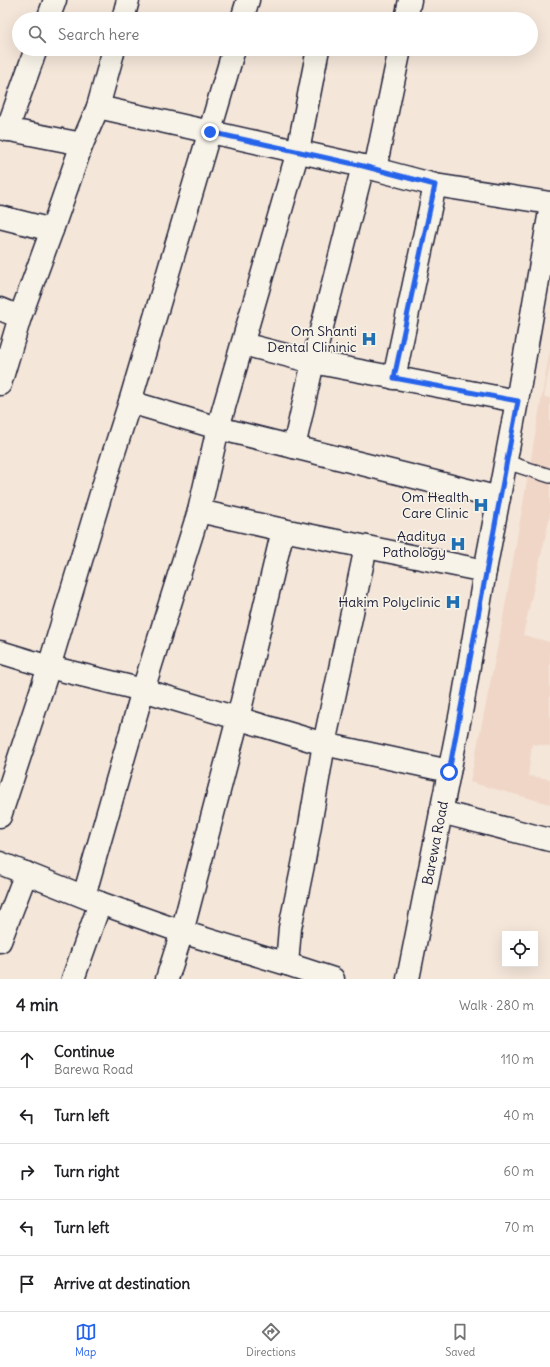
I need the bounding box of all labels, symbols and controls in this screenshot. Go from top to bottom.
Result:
search box [12,12,538,56]
icon: search [26,23,48,45]
text: Search here [58,25,139,44]
route end [201,123,219,141]
place label: Om Shanti Dental Clininic [267,322,357,356]
hospital icon: Om Shanti Dental Clininic [360,330,378,348]
place label: Om Health Care Clinic [401,488,469,522]
hospital icon: Om Health Care Clinic [472,496,490,514]
place label: Aaditya Pathology [382,527,446,561]
hospital icon: Aaditya Pathology [449,535,467,553]
place label: Hakim Polyclinic [338,593,441,611]
hospital icon: Hakim Polyclinic [444,593,462,611]
route start [440,763,458,781]
street label: Barewa Road [418,799,452,887]
map controls [502,931,538,967]
button: locate [502,931,538,967]
text: 4 min [16,994,58,1016]
text: Walk · 280 m [459,997,534,1014]
text: Continue [54,1042,115,1061]
icon: ahead [16,1049,38,1071]
text: 110 m [501,1051,534,1068]
text: Barewa Road [54,1061,133,1078]
icon: left [16,1105,38,1127]
text: Turn left [54,1106,109,1125]
text: 40 m [503,1107,534,1124]
icon: right [16,1161,38,1183]
text: Turn right [54,1162,119,1181]
text: 60 m [503,1163,534,1180]
icon: left [16,1217,38,1239]
text: Turn left [54,1218,109,1237]
text: 70 m [505,1219,534,1236]
icon: arrive [16,1273,38,1295]
text: Arrive at destination [54,1274,190,1293]
tab: Map [75,1321,97,1359]
tab: Directions [246,1321,296,1359]
tab: Saved [445,1321,475,1359]

